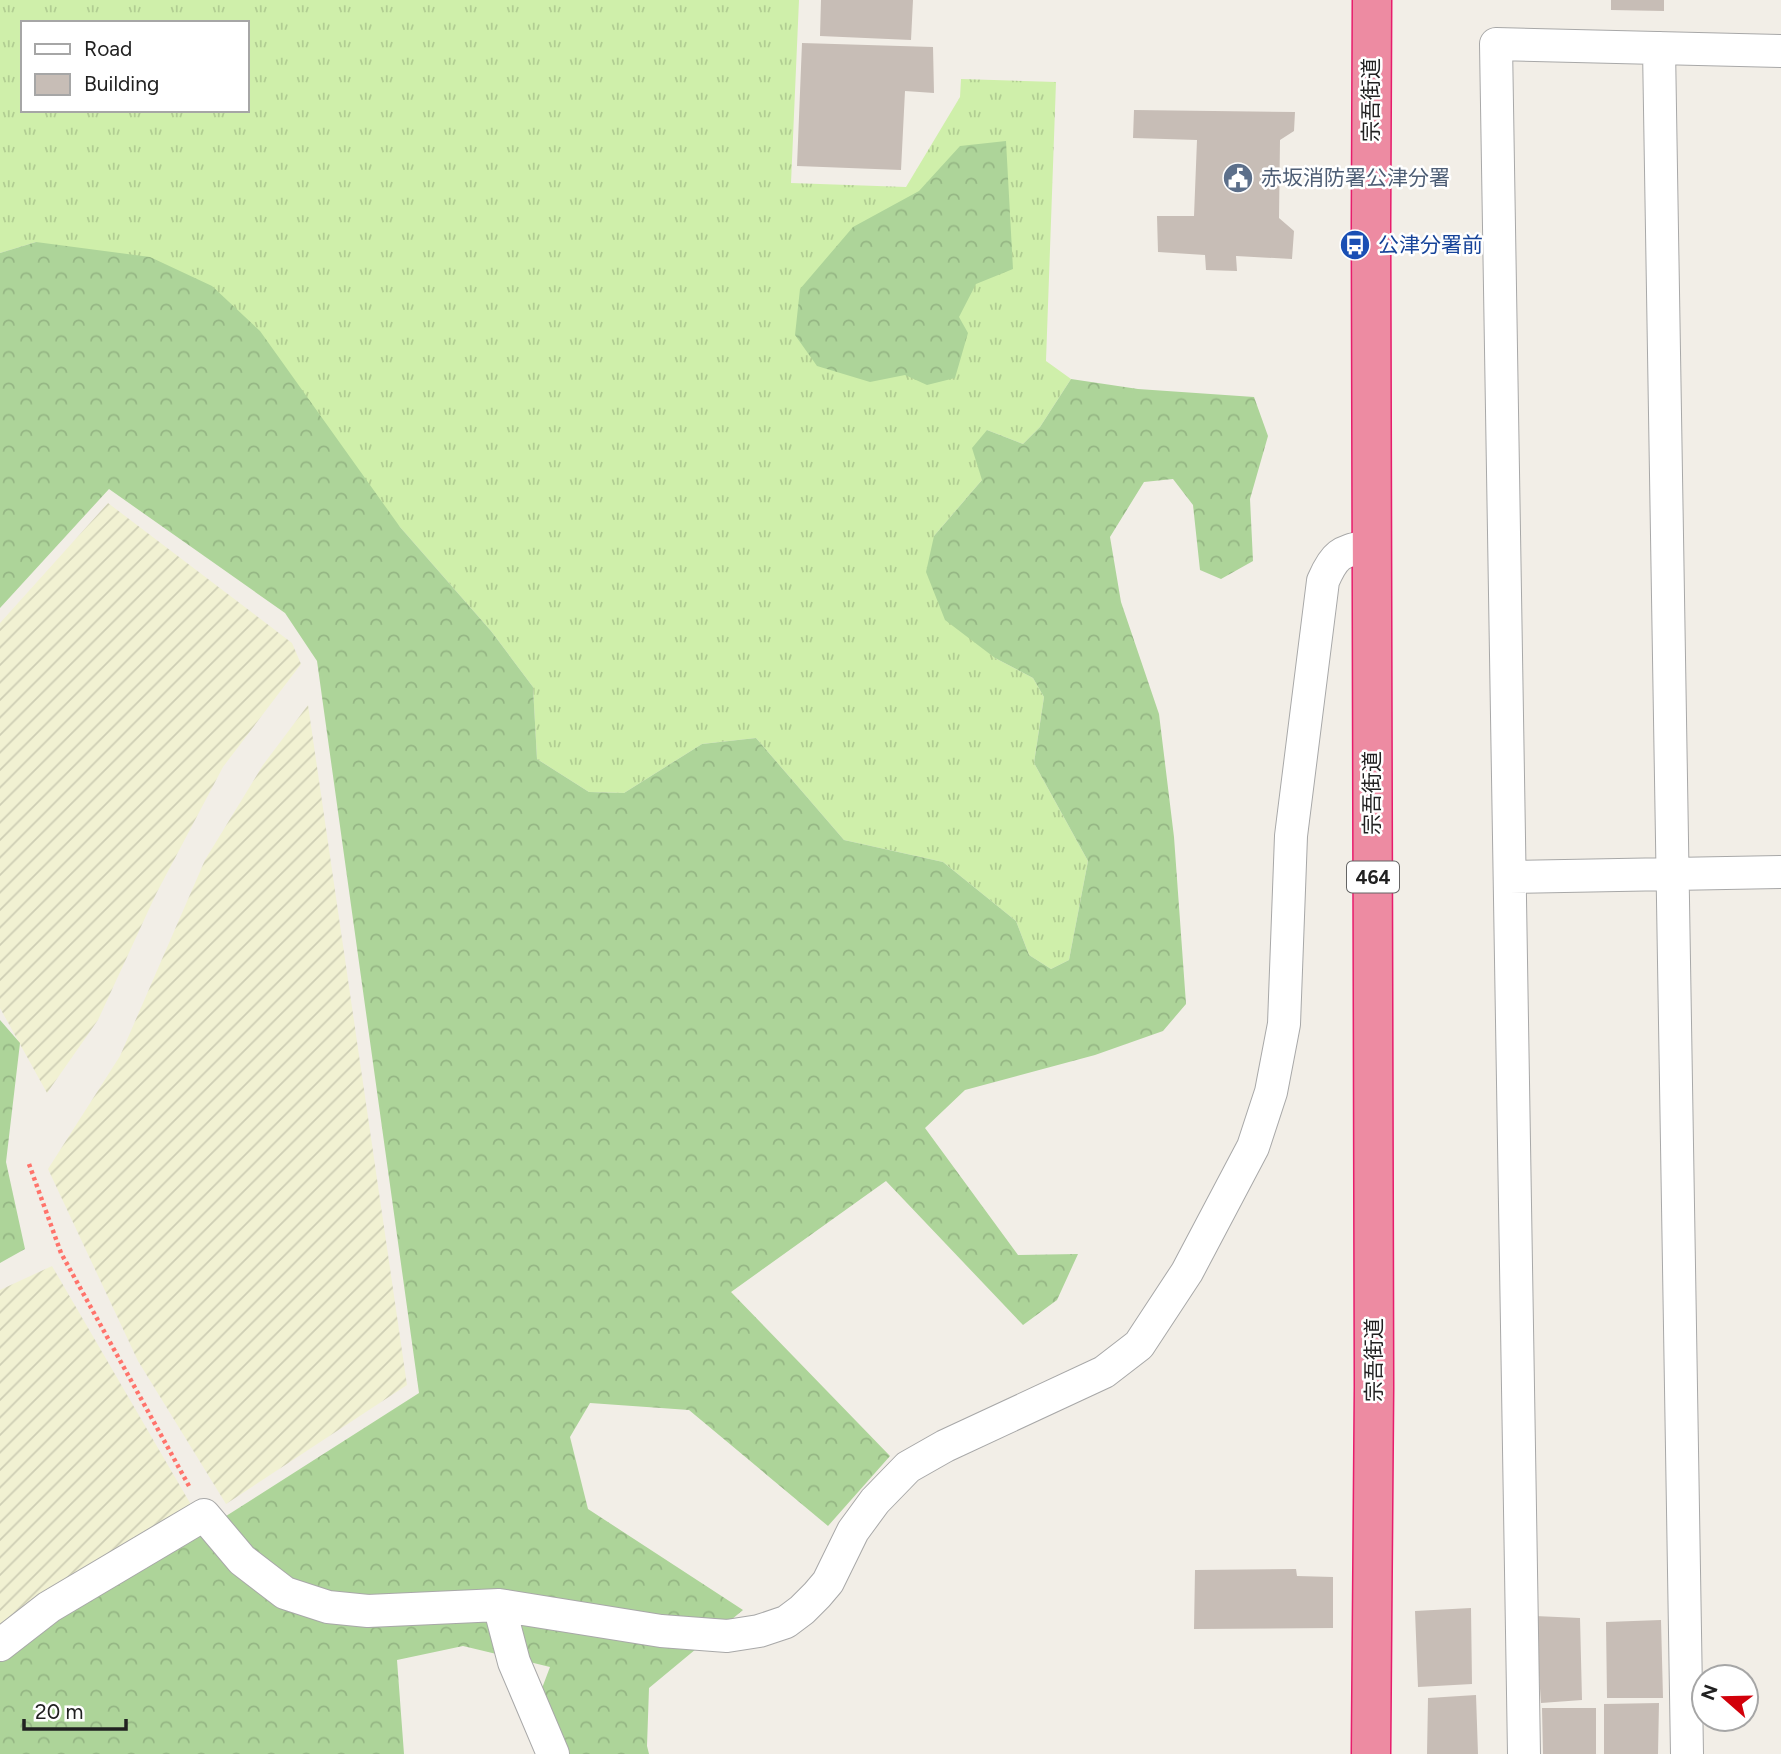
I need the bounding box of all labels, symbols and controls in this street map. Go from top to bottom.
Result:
legend [21,21,248,112]
text: Road [84,36,132,61]
street label: 宗吾街道 [1358,58,1383,142]
text: Building [84,71,159,96]
public building icon: 赤坂消防署公津分署 [1221,161,1255,195]
place label: 赤坂消防署公津分署 [1261,165,1450,190]
bus stop icon: 公津分署前 [1338,228,1372,262]
place label: 公津分署前 [1378,232,1483,257]
street label: 宗吾街道 [1359,751,1384,835]
road number: 464 [1347,862,1399,892]
street label: 宗吾街道 [1361,1318,1386,1402]
north arrow [1690,1663,1760,1733]
text: N [1696,1682,1723,1703]
scale bar [24,1688,126,1732]
text: 20 m [35,1699,83,1724]

